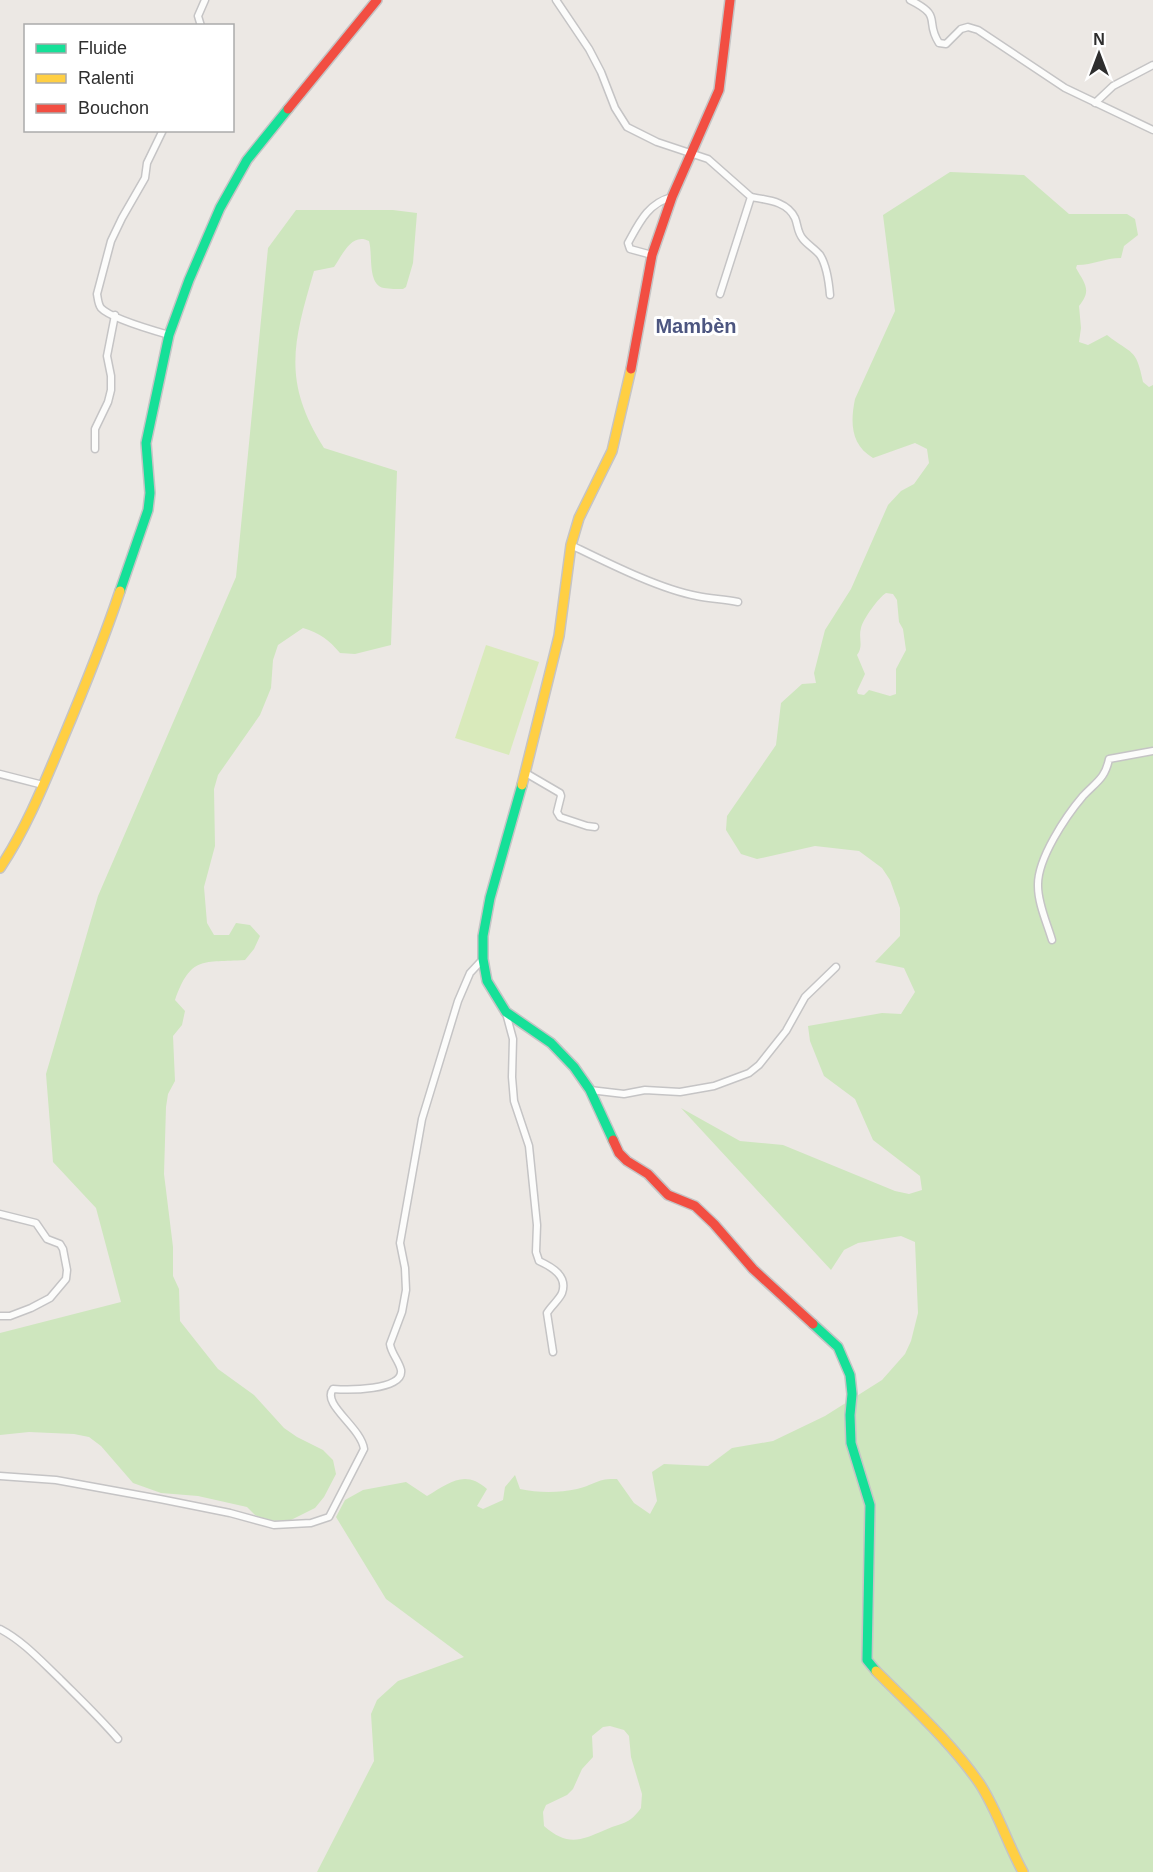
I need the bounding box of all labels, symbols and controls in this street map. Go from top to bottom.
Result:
legend [24,24,234,132]
north arrow [1069,24,1129,84]
text: N [1093,31,1105,48]
text: Fluide [78,38,127,58]
text: Ralenti [78,68,134,88]
text: Bouchon [78,98,149,118]
district label: Mambèn [655,315,737,337]

